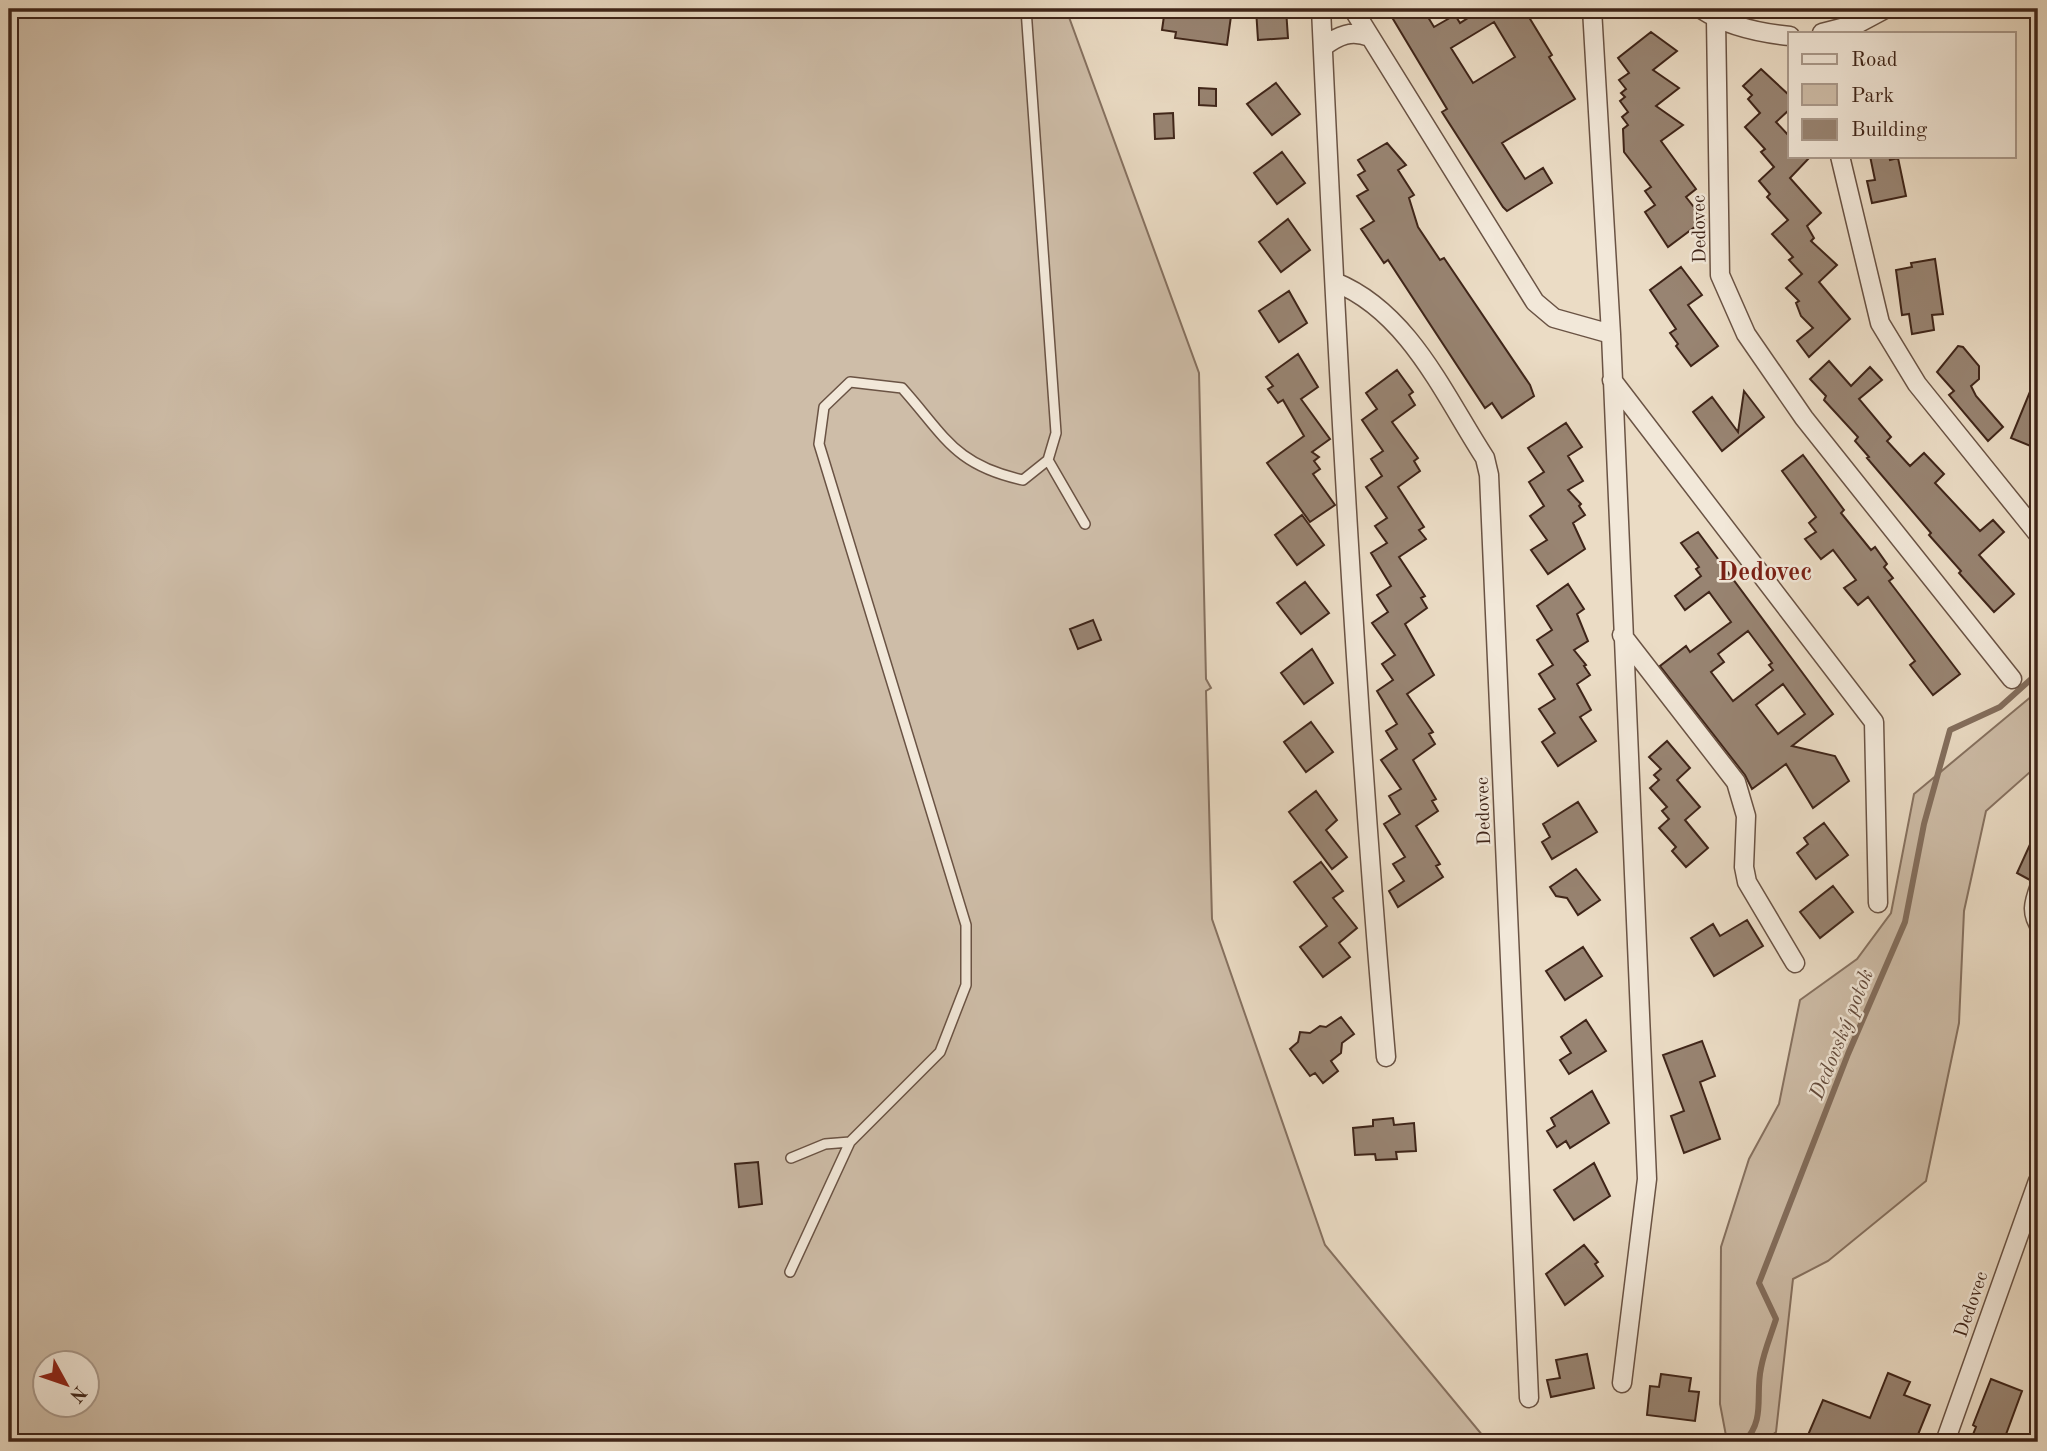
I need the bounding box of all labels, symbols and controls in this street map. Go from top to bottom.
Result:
legend [1788,32,2016,158]
text: Road [1851,50,1898,71]
text: Park [1851,86,1894,107]
text: Building [1851,120,1928,141]
street label: Dedovec [1690,195,1711,263]
district label: Dedovec [1718,560,1812,586]
street label: Dedovec [1474,776,1495,845]
water label: Dedovský potok [1806,967,1878,1104]
street label: Dedovec [1952,1269,1992,1340]
north arrow [32,1350,102,1420]
text: N [65,1382,89,1405]

